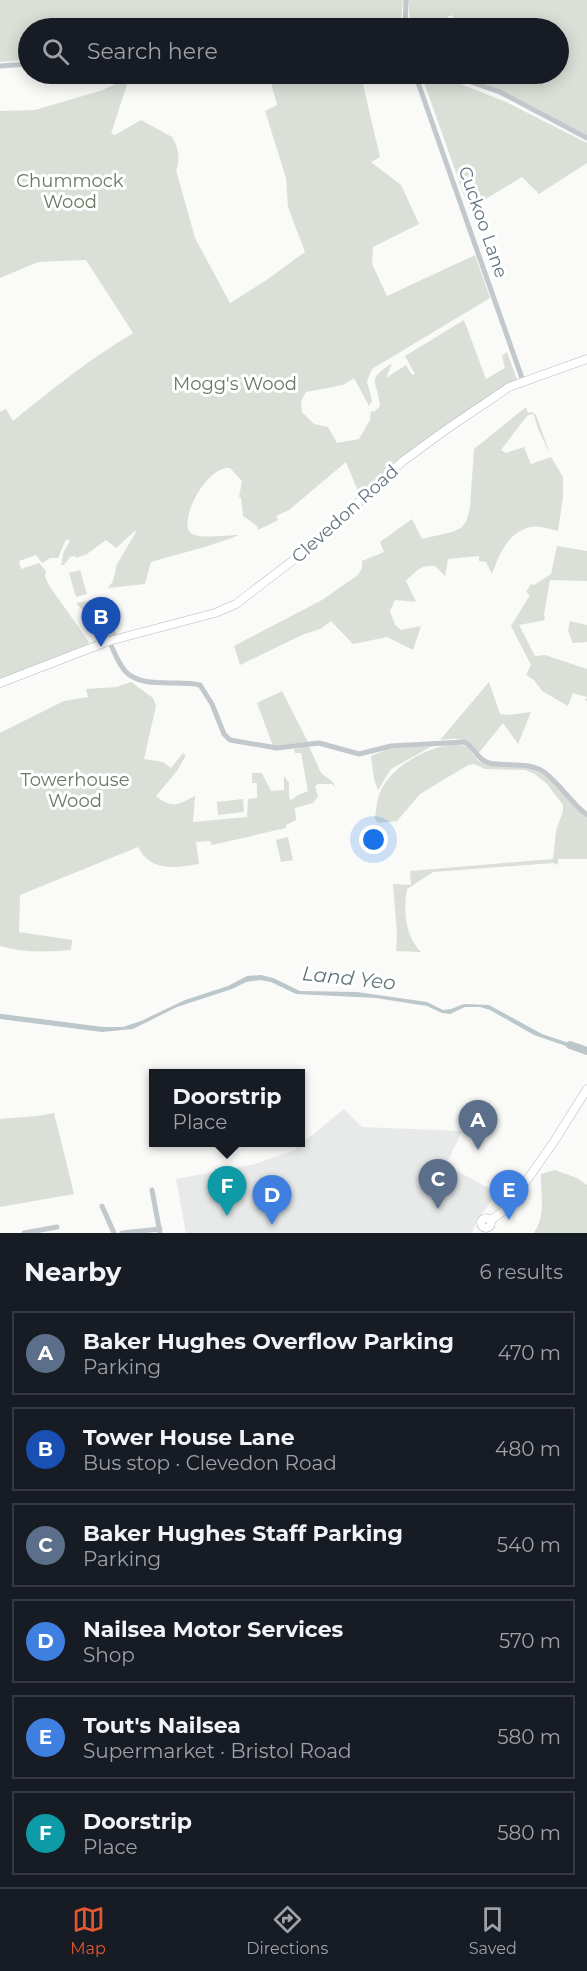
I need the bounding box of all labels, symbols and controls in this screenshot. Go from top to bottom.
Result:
search box [18,18,569,84]
icon: search [39,35,72,68]
text: Search here [87,38,218,65]
street label: Cuckoo Lane [454,163,512,281]
park label: Chummock Wood [16,170,124,213]
park label: Mogg's Wood [173,373,297,395]
street label: Clevedon Road [287,460,403,568]
pin: B [82,598,120,647]
park label: Towerhouse Wood [20,769,130,812]
your location [359,825,388,854]
water label: Land Yeo [301,961,397,995]
popup [149,1069,305,1147]
text: Doorstrip [173,1083,281,1110]
pin: A [458,1100,498,1150]
text: Place [173,1110,227,1134]
pin: C [418,1160,458,1209]
pin: F [208,1166,246,1216]
pin: E [490,1170,528,1220]
pin: D [252,1176,292,1225]
text: Nearby [24,1256,121,1288]
text: 6 results [479,1260,563,1284]
text: Baker Hughes Overflow Parking [83,1328,454,1355]
text: A [38,1341,53,1365]
text: 470 m [498,1341,561,1365]
text: Parking [83,1355,161,1379]
text: Tower House Lane [83,1424,295,1451]
text: B [38,1437,53,1461]
text: 480 m [495,1437,561,1461]
text: Bus stop · Clevedon Road [83,1451,337,1475]
text: Baker Hughes Staff Parking [83,1520,403,1547]
text: C [38,1533,53,1557]
text: 540 m [497,1533,561,1557]
text: Parking [83,1547,161,1571]
text: Nailsea Motor Services [83,1616,343,1643]
text: D [37,1629,54,1653]
text: 570 m [499,1629,561,1653]
text: Shop [83,1643,135,1667]
text: Tout's Nailsea [83,1712,241,1739]
text: E [39,1725,52,1749]
text: 580 m [497,1725,561,1749]
text: Supermarket · Bristol Road [83,1739,352,1763]
text: Doorstrip [83,1808,192,1835]
text: F [39,1821,52,1845]
text: 580 m [497,1821,561,1845]
text: Place [83,1835,138,1859]
tab: Map [70,1903,106,1958]
tab: Directions [246,1903,328,1958]
tab: Saved [469,1903,517,1958]

